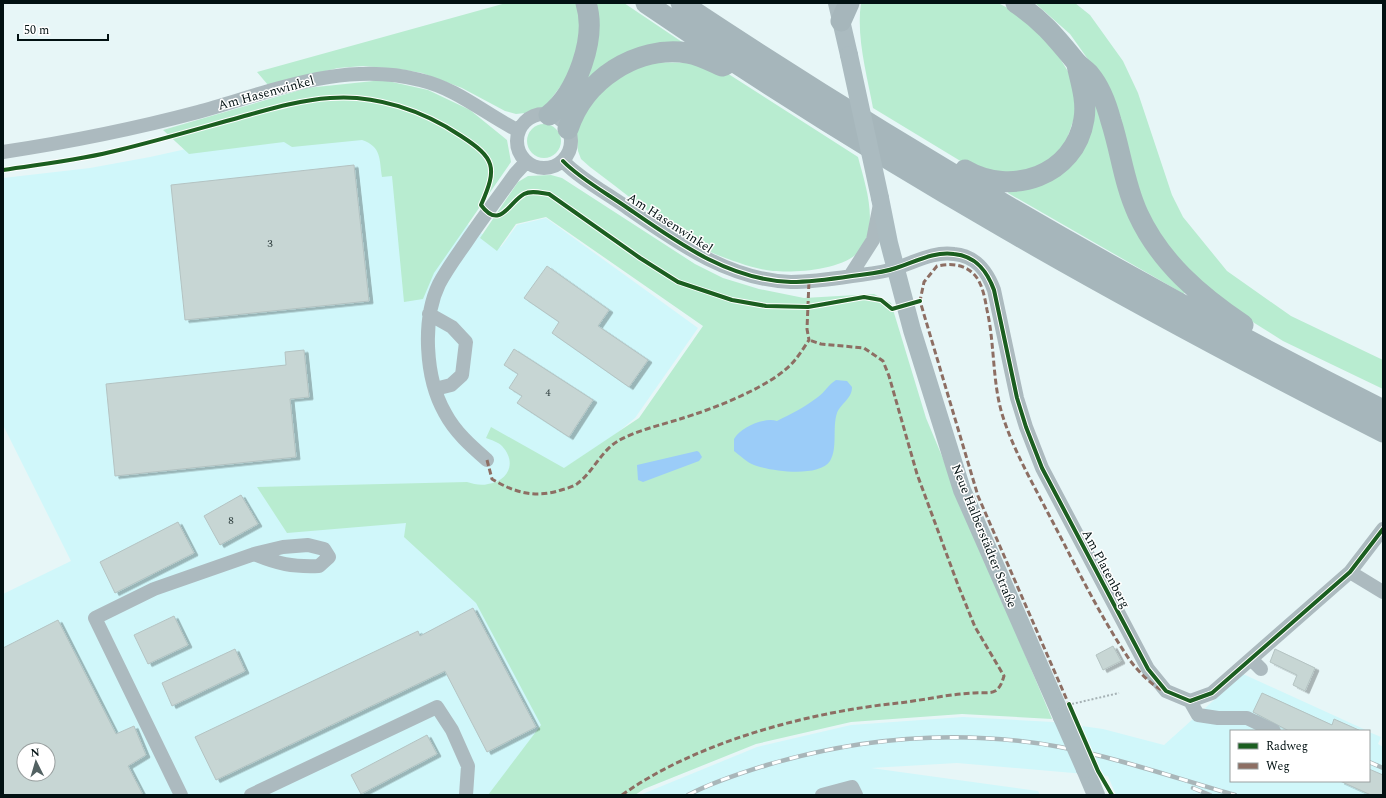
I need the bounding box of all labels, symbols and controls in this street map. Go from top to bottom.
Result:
scale bar [18,16,108,42]
text: 50 m [24,21,49,40]
street label: Am Hasenwinkel [216,70,317,115]
street label: Am Hasenwinkel [623,188,717,258]
house number: 3 [267,235,273,252]
house number: 4 [545,384,551,401]
street label: Neue Halberstädter Straße [946,461,1022,611]
house number: 8 [228,512,234,529]
street label: Am Platenberg [1077,526,1135,612]
legend [1230,730,1370,782]
text: Radweg [1266,737,1308,756]
north arrow [16,742,56,782]
text: N [30,744,40,761]
text: Weg [1266,757,1290,776]

